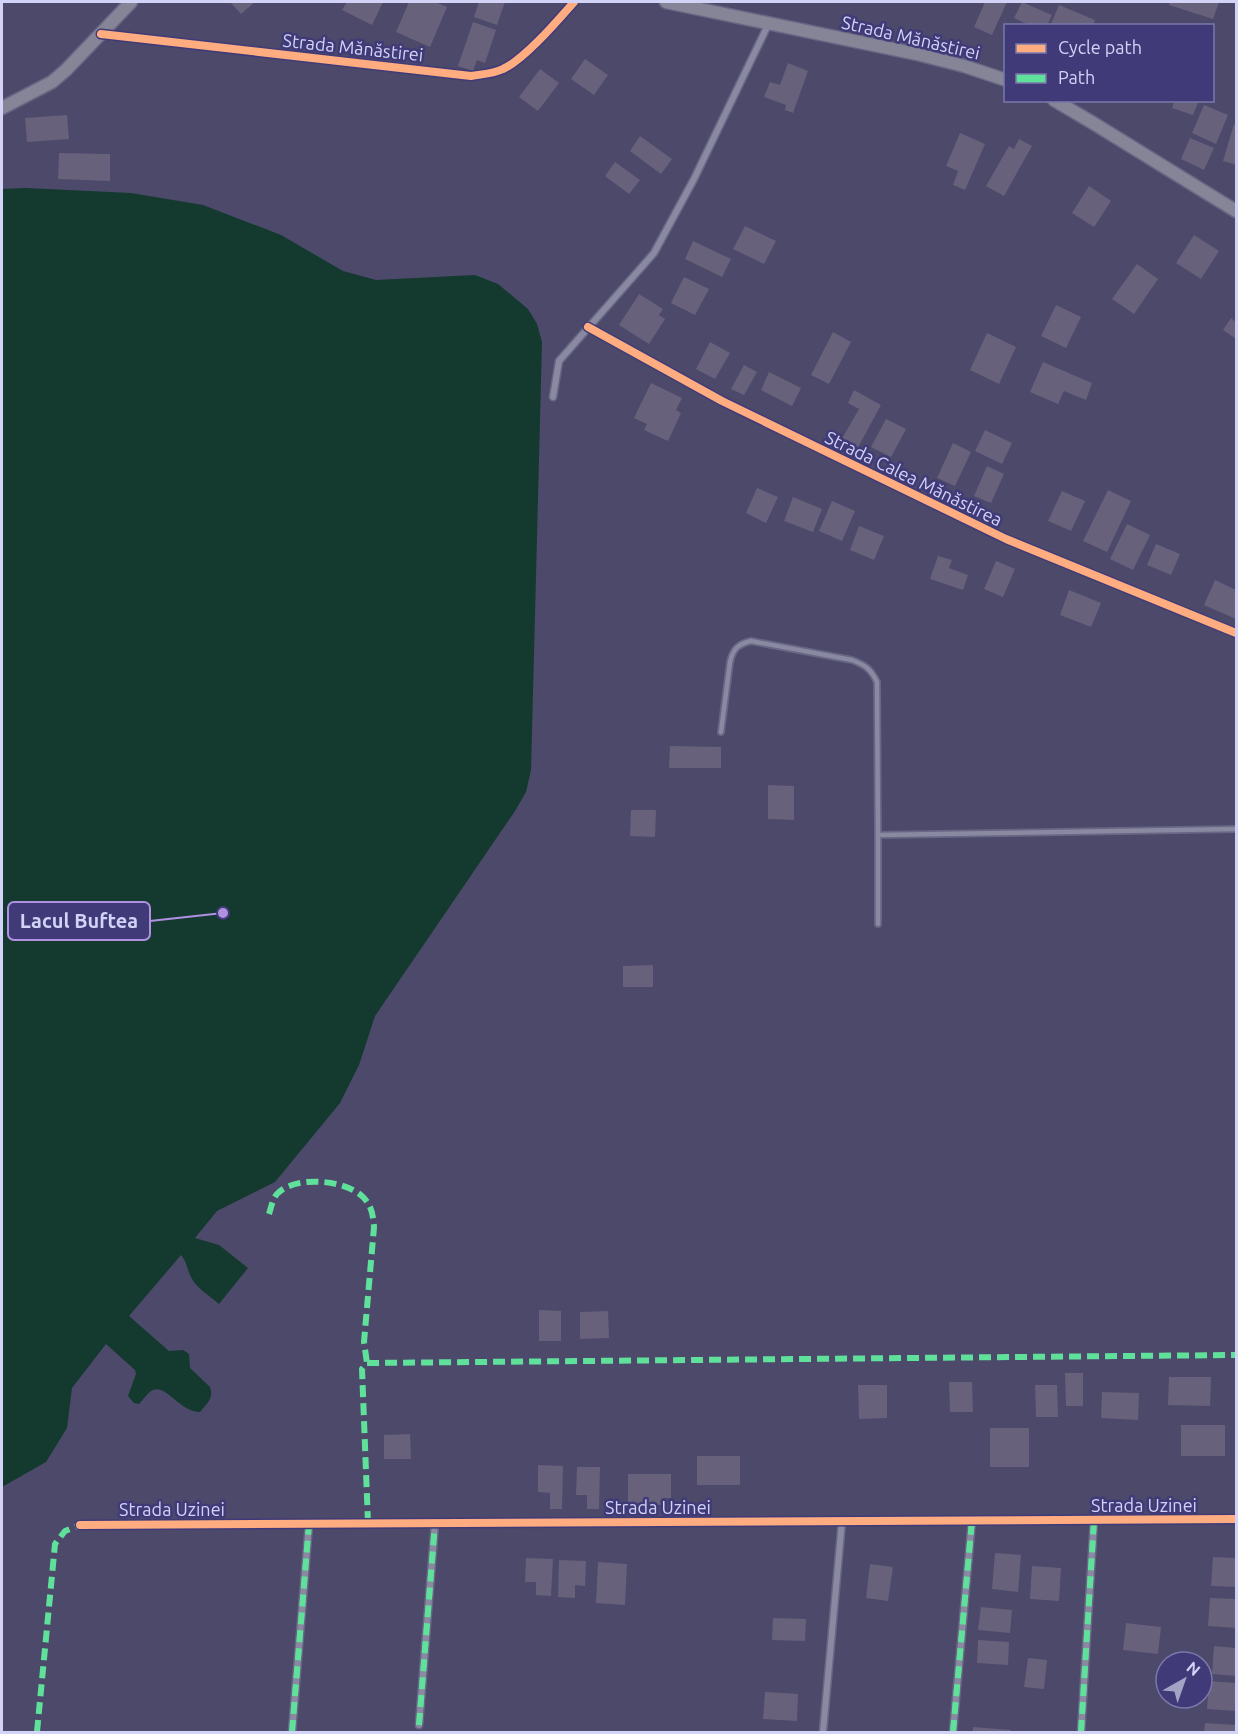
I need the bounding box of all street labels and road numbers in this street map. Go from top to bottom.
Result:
street label: Strada Mănăstirei [840,11,982,63]
street label: Strada Mănăstirei [282,30,424,64]
street label: Strada Calea Mănăstirea [822,426,1006,530]
street label: Strada Uzinei [1091,1495,1197,1515]
street label: Strada Uzinei [605,1497,711,1517]
street label: Strada Uzinei [119,1499,225,1519]

